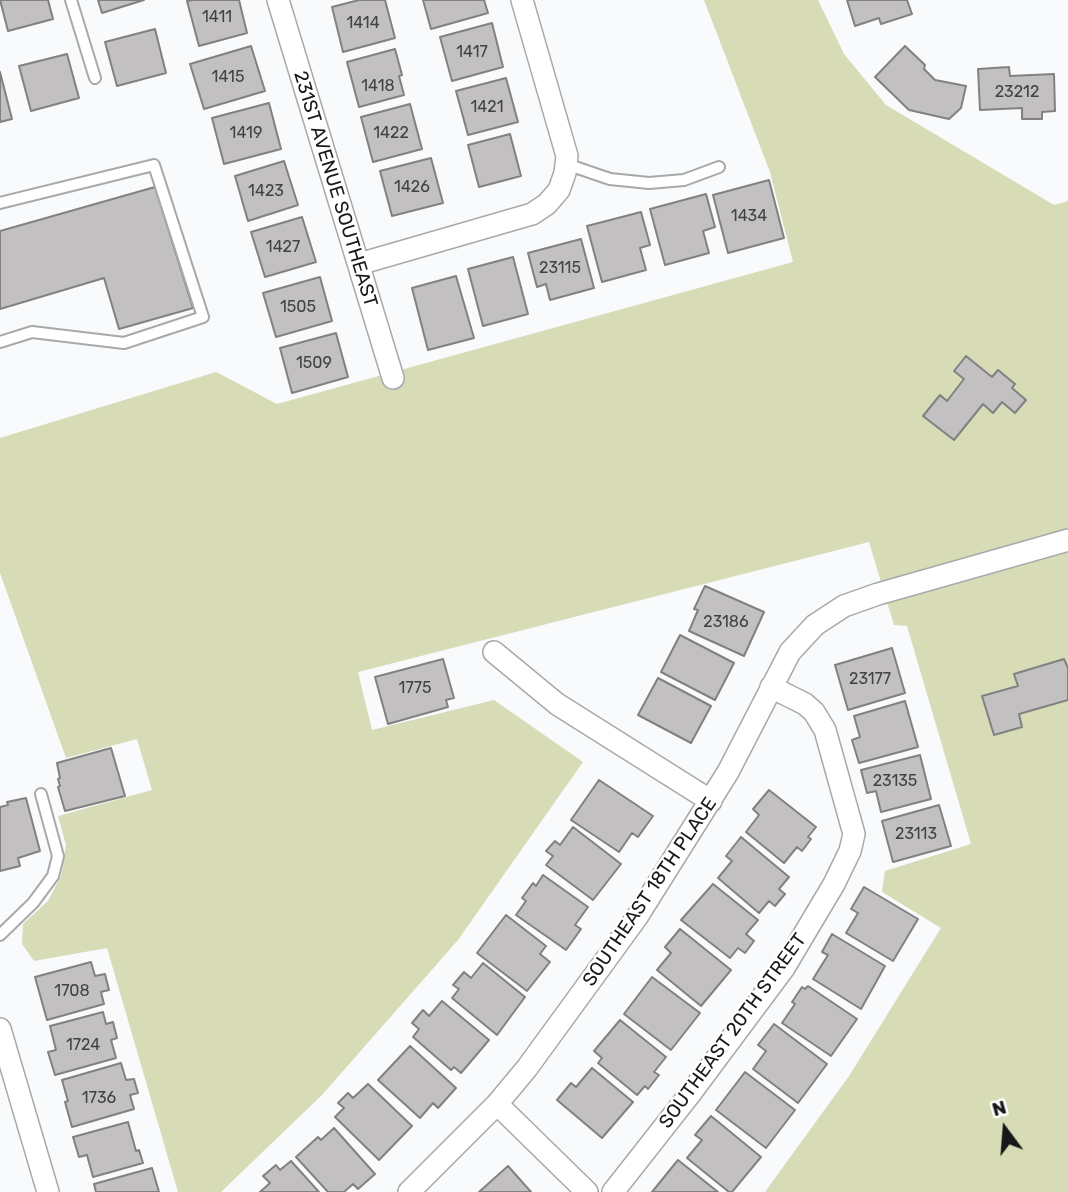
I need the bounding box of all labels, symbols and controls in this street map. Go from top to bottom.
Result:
house number: 1411 [202,7,232,27]
house number: 1414 [346,13,380,33]
house number: 1417 [456,42,488,62]
house number: 1415 [212,67,244,87]
street label: 231ST AVENUE SOUTHEAST [288,68,382,310]
house number: 1418 [361,76,395,96]
house number: 23212 [995,82,1039,102]
house number: 1421 [470,97,504,117]
house number: 1419 [230,123,262,143]
house number: 1422 [373,123,409,143]
house number: 1426 [394,177,430,197]
house number: 1423 [248,181,284,201]
house number: 1434 [731,206,767,226]
house number: 1427 [266,237,300,257]
house number: 23115 [539,258,581,278]
house number: 1505 [280,297,316,317]
house number: 1509 [296,353,332,373]
house number: 23186 [703,612,749,632]
house number: 23177 [849,669,891,689]
house number: 1775 [399,678,431,698]
house number: 23135 [873,771,917,791]
street label: SOUTHEAST 18TH PLACE [578,793,722,991]
house number: 23113 [895,824,937,844]
street label: SOUTHEAST 20TH STREET [655,929,811,1133]
house number: 1708 [54,981,90,1001]
house number: 1724 [66,1035,100,1055]
house number: 1736 [82,1088,116,1108]
north arrow [970,1094,1040,1164]
text: N [989,1095,1009,1121]

